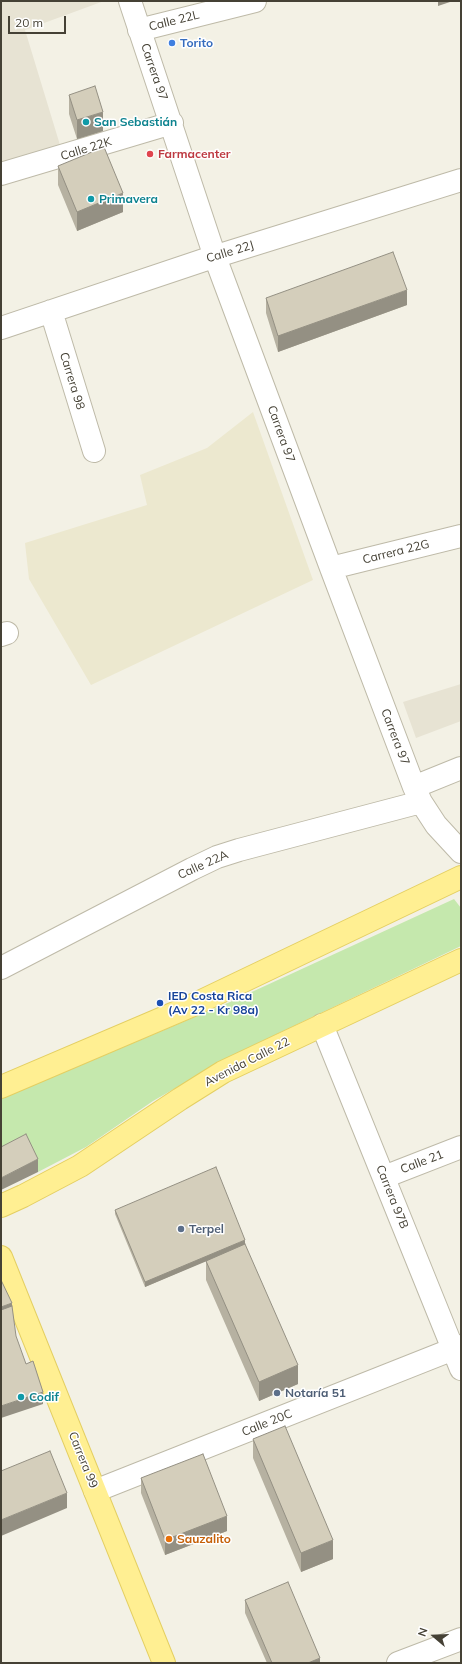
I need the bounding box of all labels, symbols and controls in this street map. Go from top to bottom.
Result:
scale bar [10,8,68,34]
street label: Calle 22L [147,8,201,34]
text: 20 m [15,15,43,30]
place label: Torito [180,36,213,50]
marker: Torito [167,38,177,48]
street label: Carrera 97 [138,42,170,102]
place label: San Sebastián [94,115,177,129]
marker: San Sebastián [81,117,91,127]
street label: Calle 22K [59,134,113,164]
place label: Farmacenter [158,147,231,161]
marker: Farmacenter [145,149,155,159]
place label: Primavera [99,192,158,206]
marker: Primavera [86,194,96,204]
street label: Calle 22J [204,238,256,266]
street label: Carrera 98 [56,350,88,412]
street label: Carrera 97 [264,404,298,464]
street label: Carrera 22G [361,537,431,567]
street label: Carrera 97 [378,707,412,767]
street label: Calle 22A [175,847,231,883]
place label: IED Costa Rica (Av 22 - Kr 98a) [168,989,259,1017]
marker: IED Costa Rica (Av 22 - Kr 98a) [155,998,165,1008]
street label: Avenida Calle 22 [202,1034,292,1090]
street label: Calle 21 [398,1147,446,1177]
street label: Carrera 97B [373,1163,411,1231]
place label: Terpel [189,1222,224,1236]
marker: Terpel [176,1224,186,1234]
place label: Notaría 51 [285,1386,346,1400]
marker: Notaría 51 [272,1388,282,1398]
place label: Codif [29,1390,59,1404]
marker: Codif [16,1392,26,1402]
street label: Calle 20C [240,1406,294,1440]
street label: Carrera 99 [65,1430,101,1490]
place label: Sauzalito [177,1532,231,1546]
marker: Sauzalito [164,1534,174,1544]
north arrow [414,1616,454,1656]
text: N [415,1626,431,1638]

